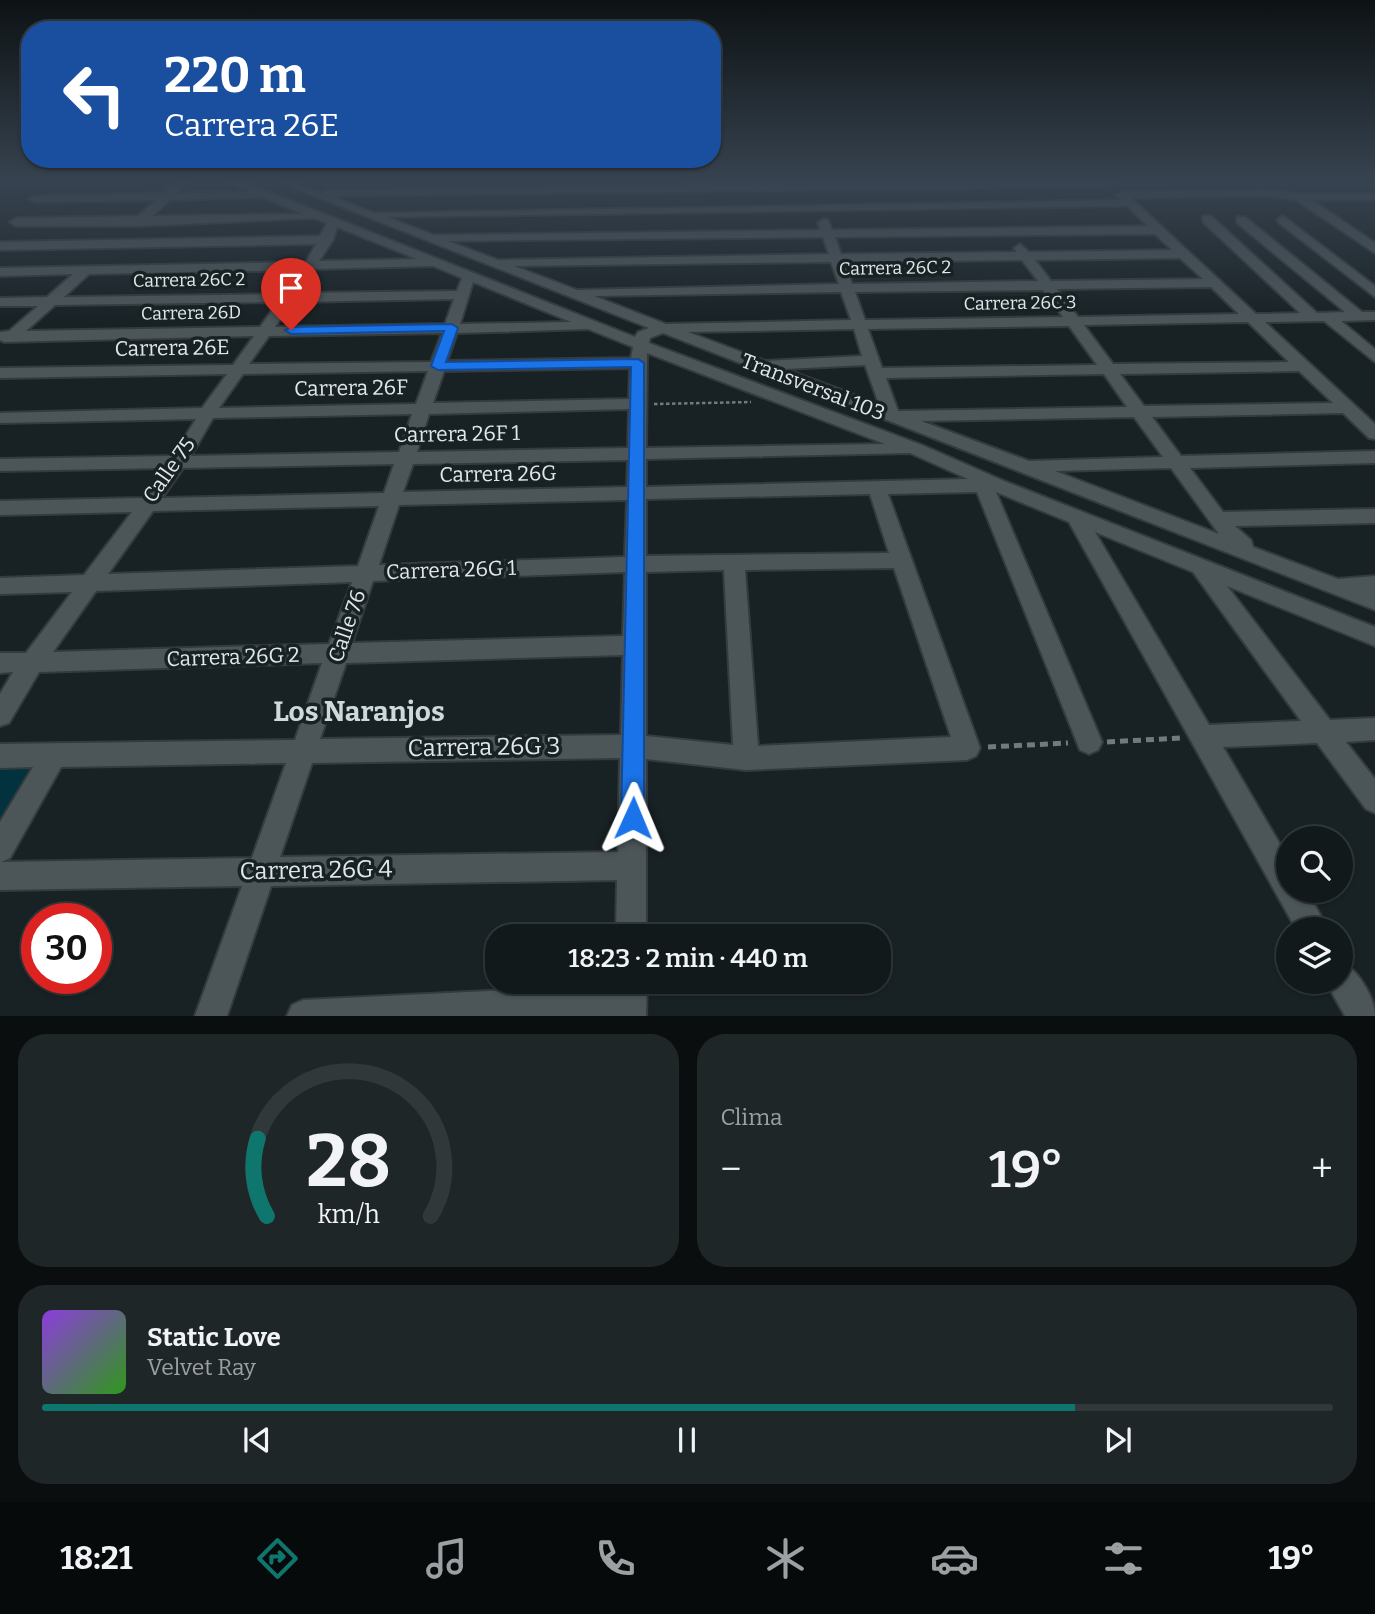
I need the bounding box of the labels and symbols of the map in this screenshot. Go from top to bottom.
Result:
street label: Carrera 26C 2 [839,256,951,280]
pin [261,258,321,330]
street label: Carrera 26C 2 [133,268,245,292]
street label: Carrera 26C 3 [963,291,1077,315]
street label: Carrera 26D [141,301,241,325]
street label: Carrera 26E [114,334,230,362]
street label: Transversal 103 [737,348,889,426]
street label: Carrera 26F [294,374,408,402]
street label: Carrera 26F 1 [394,420,521,448]
street label: Calle 75 [137,432,201,508]
street label: Carrera 26G [439,460,557,488]
street label: Carrera 26G 1 [386,555,517,585]
street label: Calle 76 [323,586,371,666]
street label: Carrera 26G 2 [166,642,300,672]
district label: Los Naranjos [273,695,445,728]
street label: Carrera 26G 3 [407,732,561,762]
position arrow [596,781,670,855]
street label: Carrera 26G 4 [239,855,393,885]
speed limit sign: 30 [21,903,112,994]

